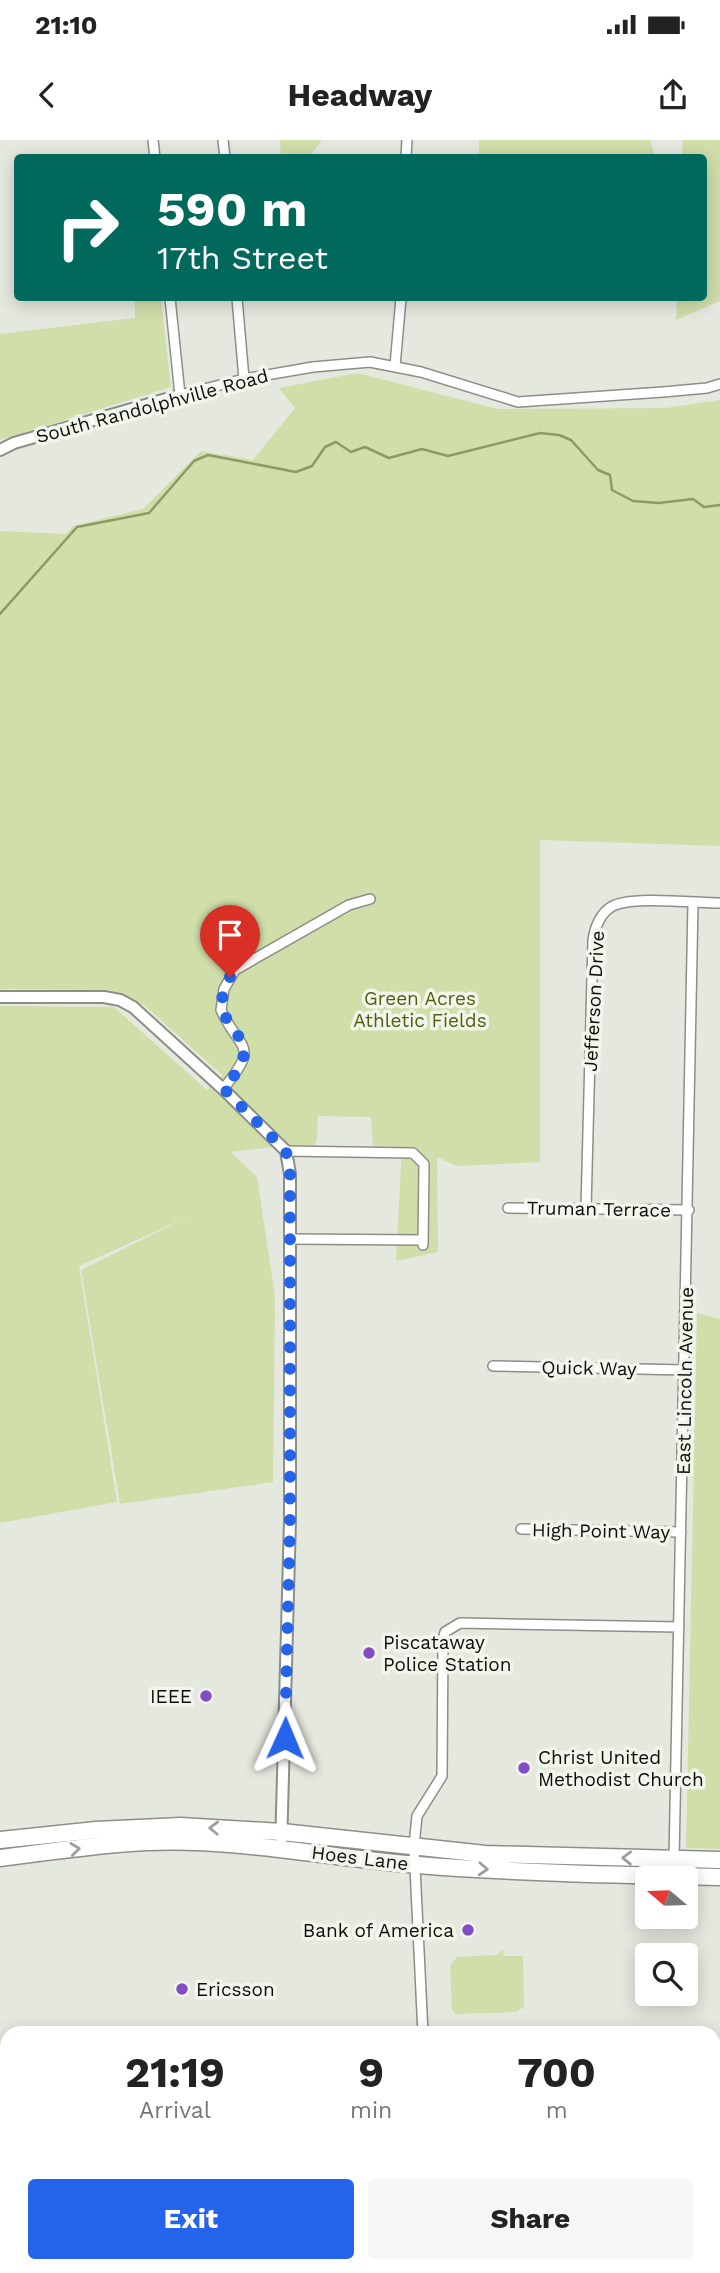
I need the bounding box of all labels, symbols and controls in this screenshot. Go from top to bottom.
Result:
text: 21:10 [35,10,98,40]
icon: back [28,76,66,114]
text: Headway [288,76,432,114]
icon: share [654,76,692,114]
text: 590 m [157,180,307,238]
icon: right [42,182,133,273]
text: 17th Street [157,239,328,277]
street label: South Randolphville Road [33,364,271,448]
pin [200,905,260,977]
icon: arrive [211,916,249,954]
street label: Jefferson Drive [579,930,609,1072]
park label: Green Acres Athletic Fields [353,987,487,1032]
street label: Truman Terrace [527,1196,671,1222]
street label: East Lincoln Avenue [672,1287,698,1475]
street label: Quick Way [541,1356,637,1380]
street label: High Point Way [532,1518,671,1544]
place label: Piscataway Police Station [383,1631,511,1676]
marker: Piscataway Police Station [361,1645,377,1661]
place label: IEEE [150,1685,192,1708]
marker: IEEE [198,1688,214,1704]
position arrow [248,1701,322,1775]
place label: Christ United Methodist Church [538,1746,704,1791]
marker: Christ United Methodist Church [516,1760,532,1776]
one-way arrow [208,1820,219,1835]
street label: Hoes Lane [310,1841,410,1875]
one-way arrow [70,1842,81,1857]
one-way arrow [622,1850,632,1866]
one-way arrow [478,1862,489,1877]
north arrow [635,1866,698,1928]
map controls [635,1866,698,2006]
place label: Bank of America [303,1919,454,1942]
marker: Bank of America [460,1922,476,1938]
button: search [635,1943,698,2006]
place label: Ericsson [196,1978,275,2001]
marker: Ericsson [174,1981,190,1997]
text: 21:19 [125,2048,225,2097]
text: 9 [358,2048,384,2097]
text: 700 [517,2048,596,2097]
text: Arrival [139,2097,211,2124]
text: min [350,2097,392,2124]
text: m [546,2097,568,2124]
button: Exit [28,2179,354,2259]
button: Share [368,2179,693,2259]

